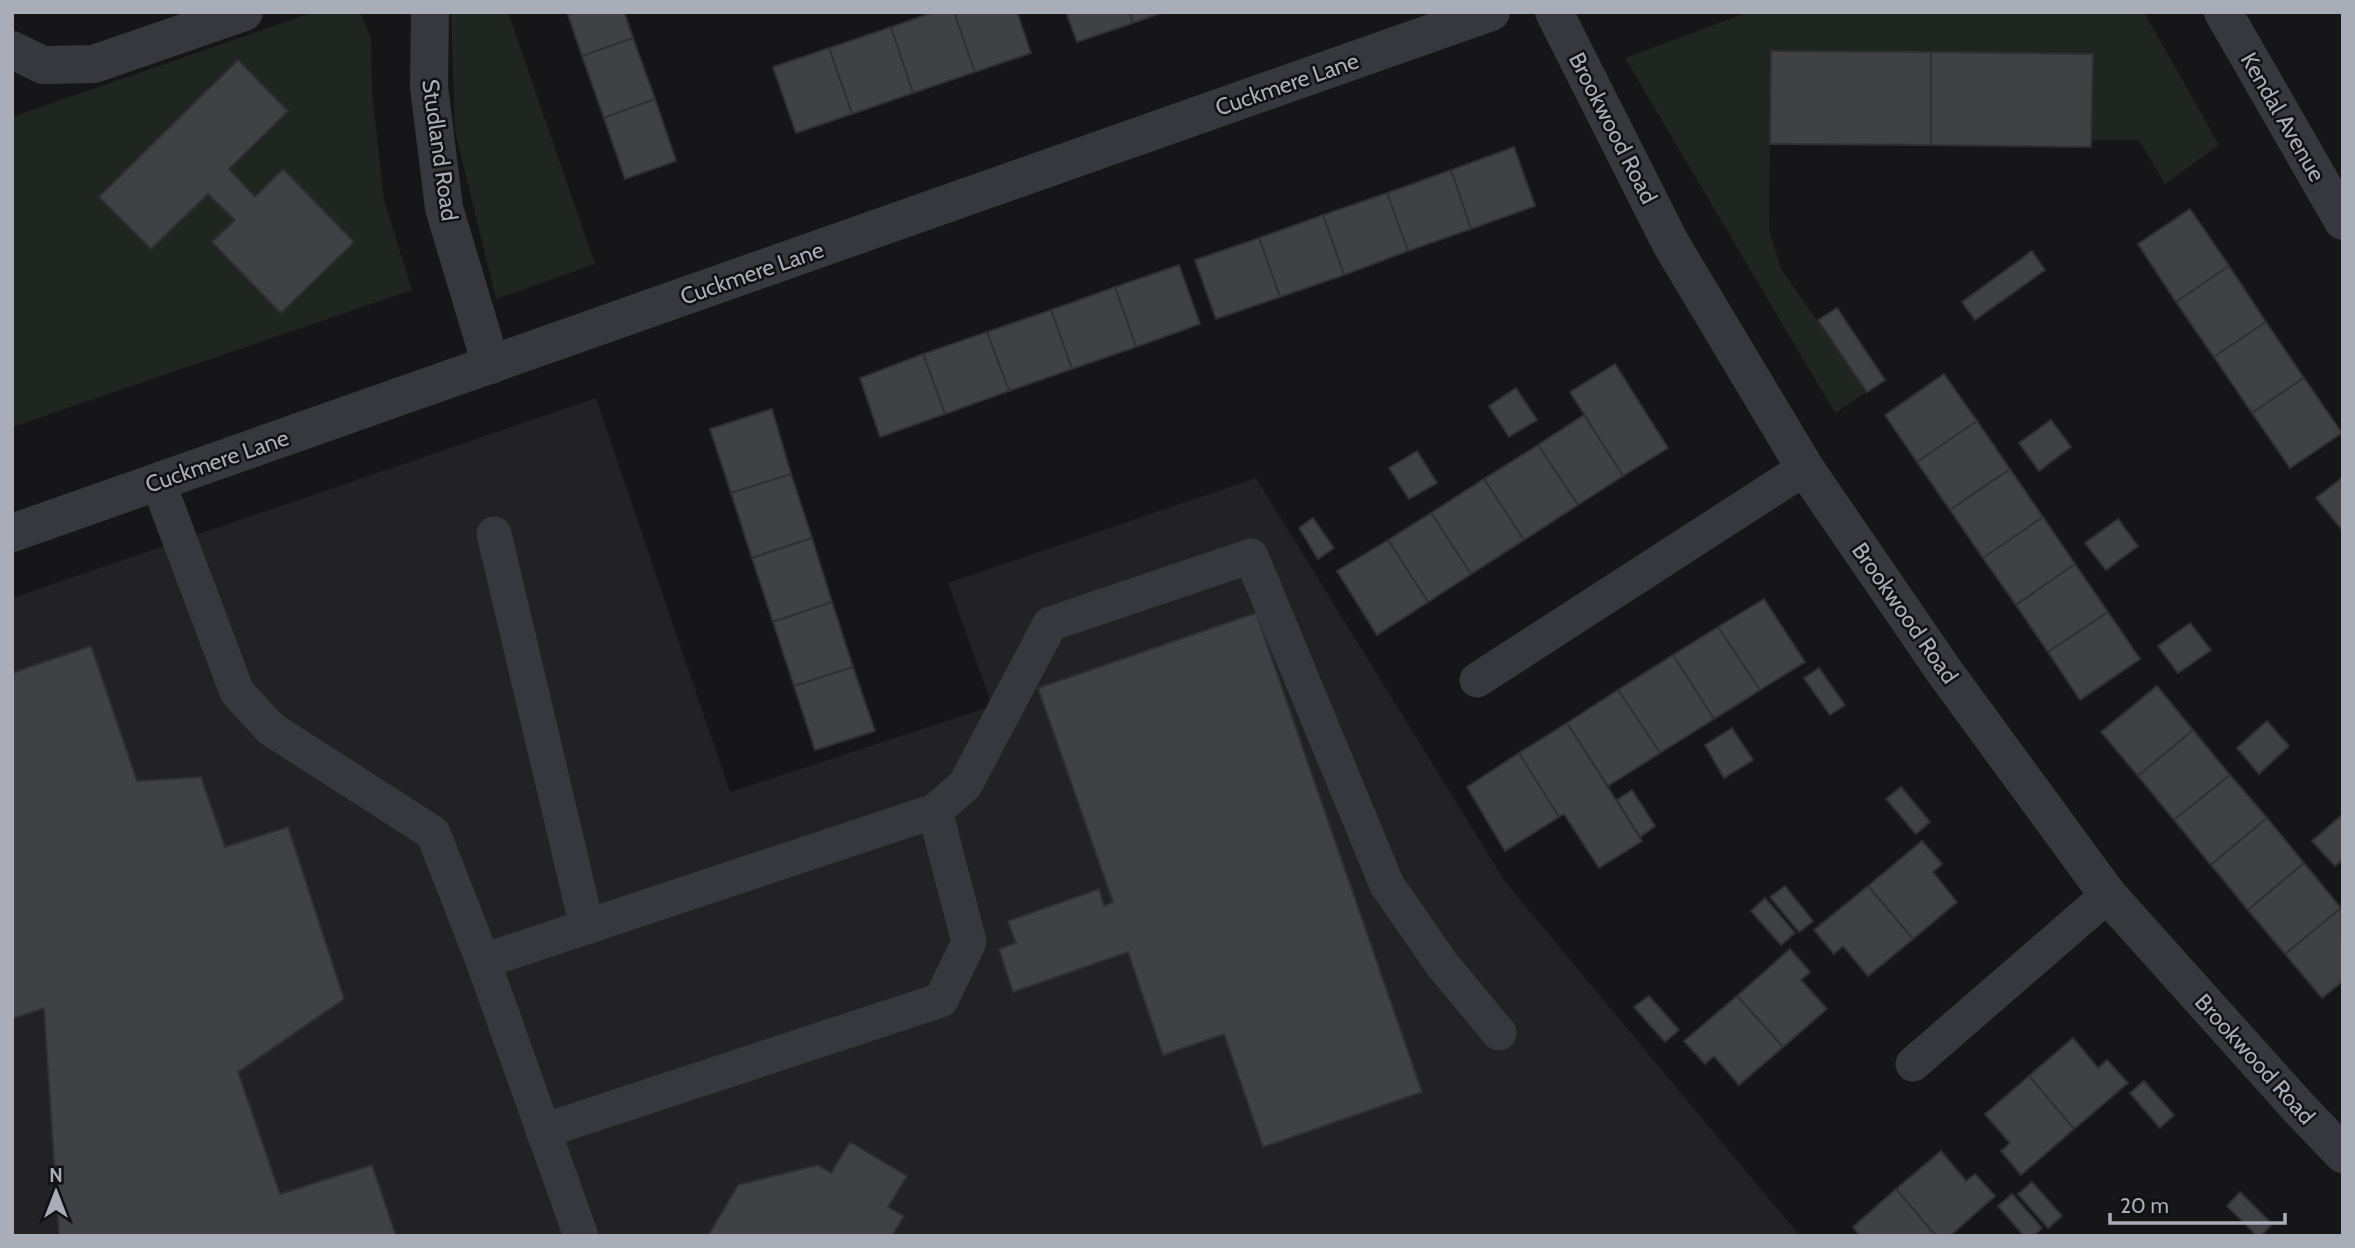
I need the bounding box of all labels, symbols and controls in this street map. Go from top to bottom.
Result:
street label: Cuckmere Lane [1212,46,1363,122]
street label: Brookwood Road [1563,48,1663,208]
street label: Kendal Avenue [2235,48,2331,187]
street label: Studland Road [416,77,464,223]
street label: Cuckmere Lane [677,235,828,311]
street label: Cuckmere Lane [142,423,293,499]
street label: Brookwood Road [1846,537,1964,689]
street label: Brookwood Road [2189,988,2321,1130]
north arrow [21,1157,91,1227]
text: N [49,1164,63,1187]
scale bar [2110,1182,2285,1226]
text: 20 m [2120,1193,2169,1218]

